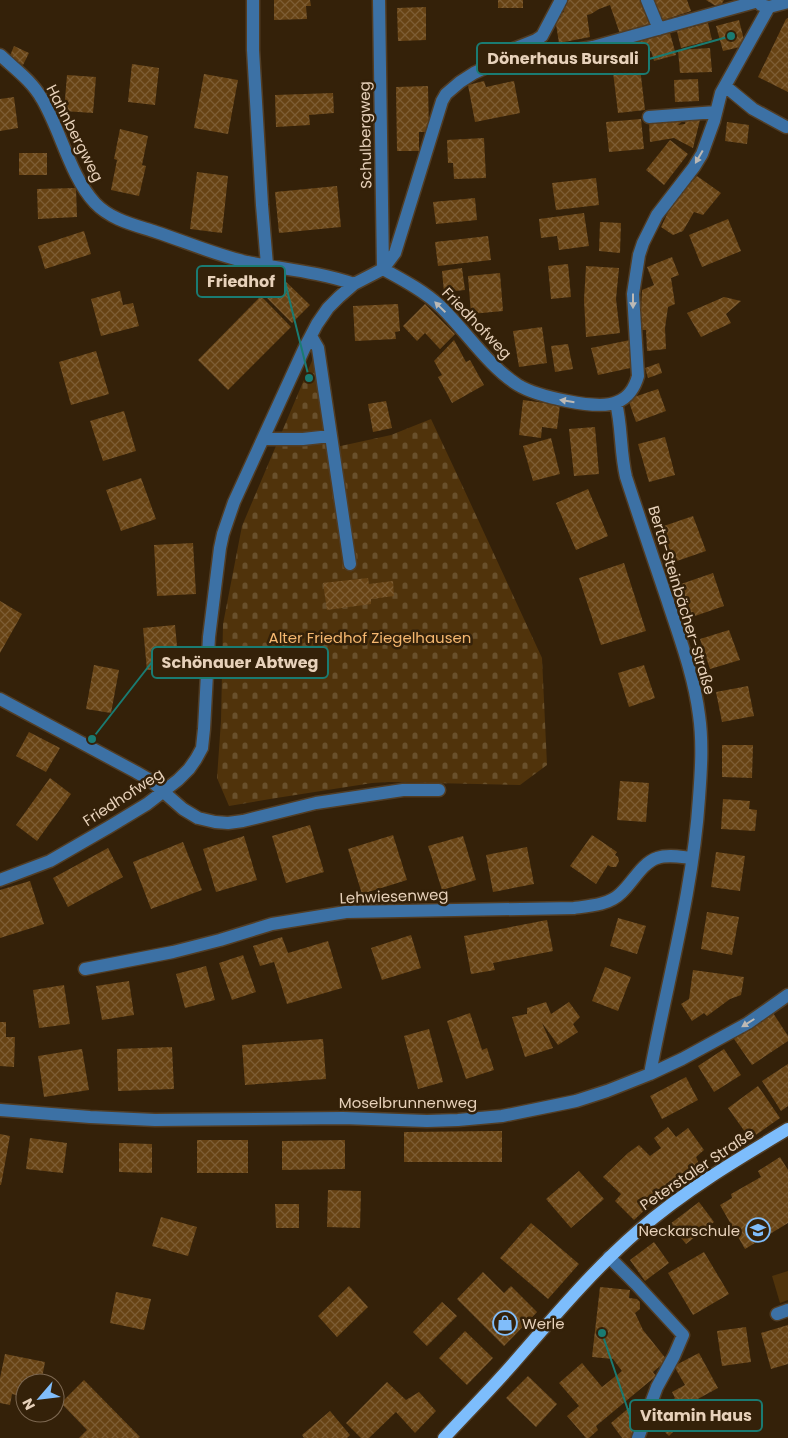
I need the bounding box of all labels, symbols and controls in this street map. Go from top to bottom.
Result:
callout: Dönerhaus Bursali [477,43,649,74]
text: Dönerhaus Bursali [487,47,639,70]
street label: Hahnbergweg [41,81,109,185]
street label: Schulbergweg [354,81,376,189]
one-way arrow [695,151,704,164]
callout: Friedhof [197,266,285,297]
text: Friedhof [207,270,275,293]
street label: Friedhofweg [437,283,517,363]
one-way arrow [629,293,637,309]
one-way arrow [435,301,447,313]
one-way arrow [559,396,575,404]
street label: Berta-Steinbächer-Straße [643,503,721,697]
park label: Alter Friedhof Ziegelhausen [269,627,471,648]
callout: Schönauer Abtweg [152,647,328,678]
text: Schönauer Abtweg [162,651,318,674]
street label: Friedhofweg [79,763,167,831]
street label: Lehwiesenweg [339,884,449,908]
one-way arrow [741,1018,755,1027]
street label: Moselbrunnenweg [339,1092,477,1113]
street label: Peterstaler Straße [636,1123,758,1215]
school or university icon: Neckarschule [745,1217,771,1243]
place label: Neckarschule [638,1220,740,1241]
shop icon: Werle [492,1310,518,1336]
place label: Werle [522,1313,565,1334]
north arrow [15,1373,65,1423]
text: N [17,1395,40,1413]
callout: Vitamin Haus [630,1400,762,1431]
text: Vitamin Haus [640,1404,752,1427]

